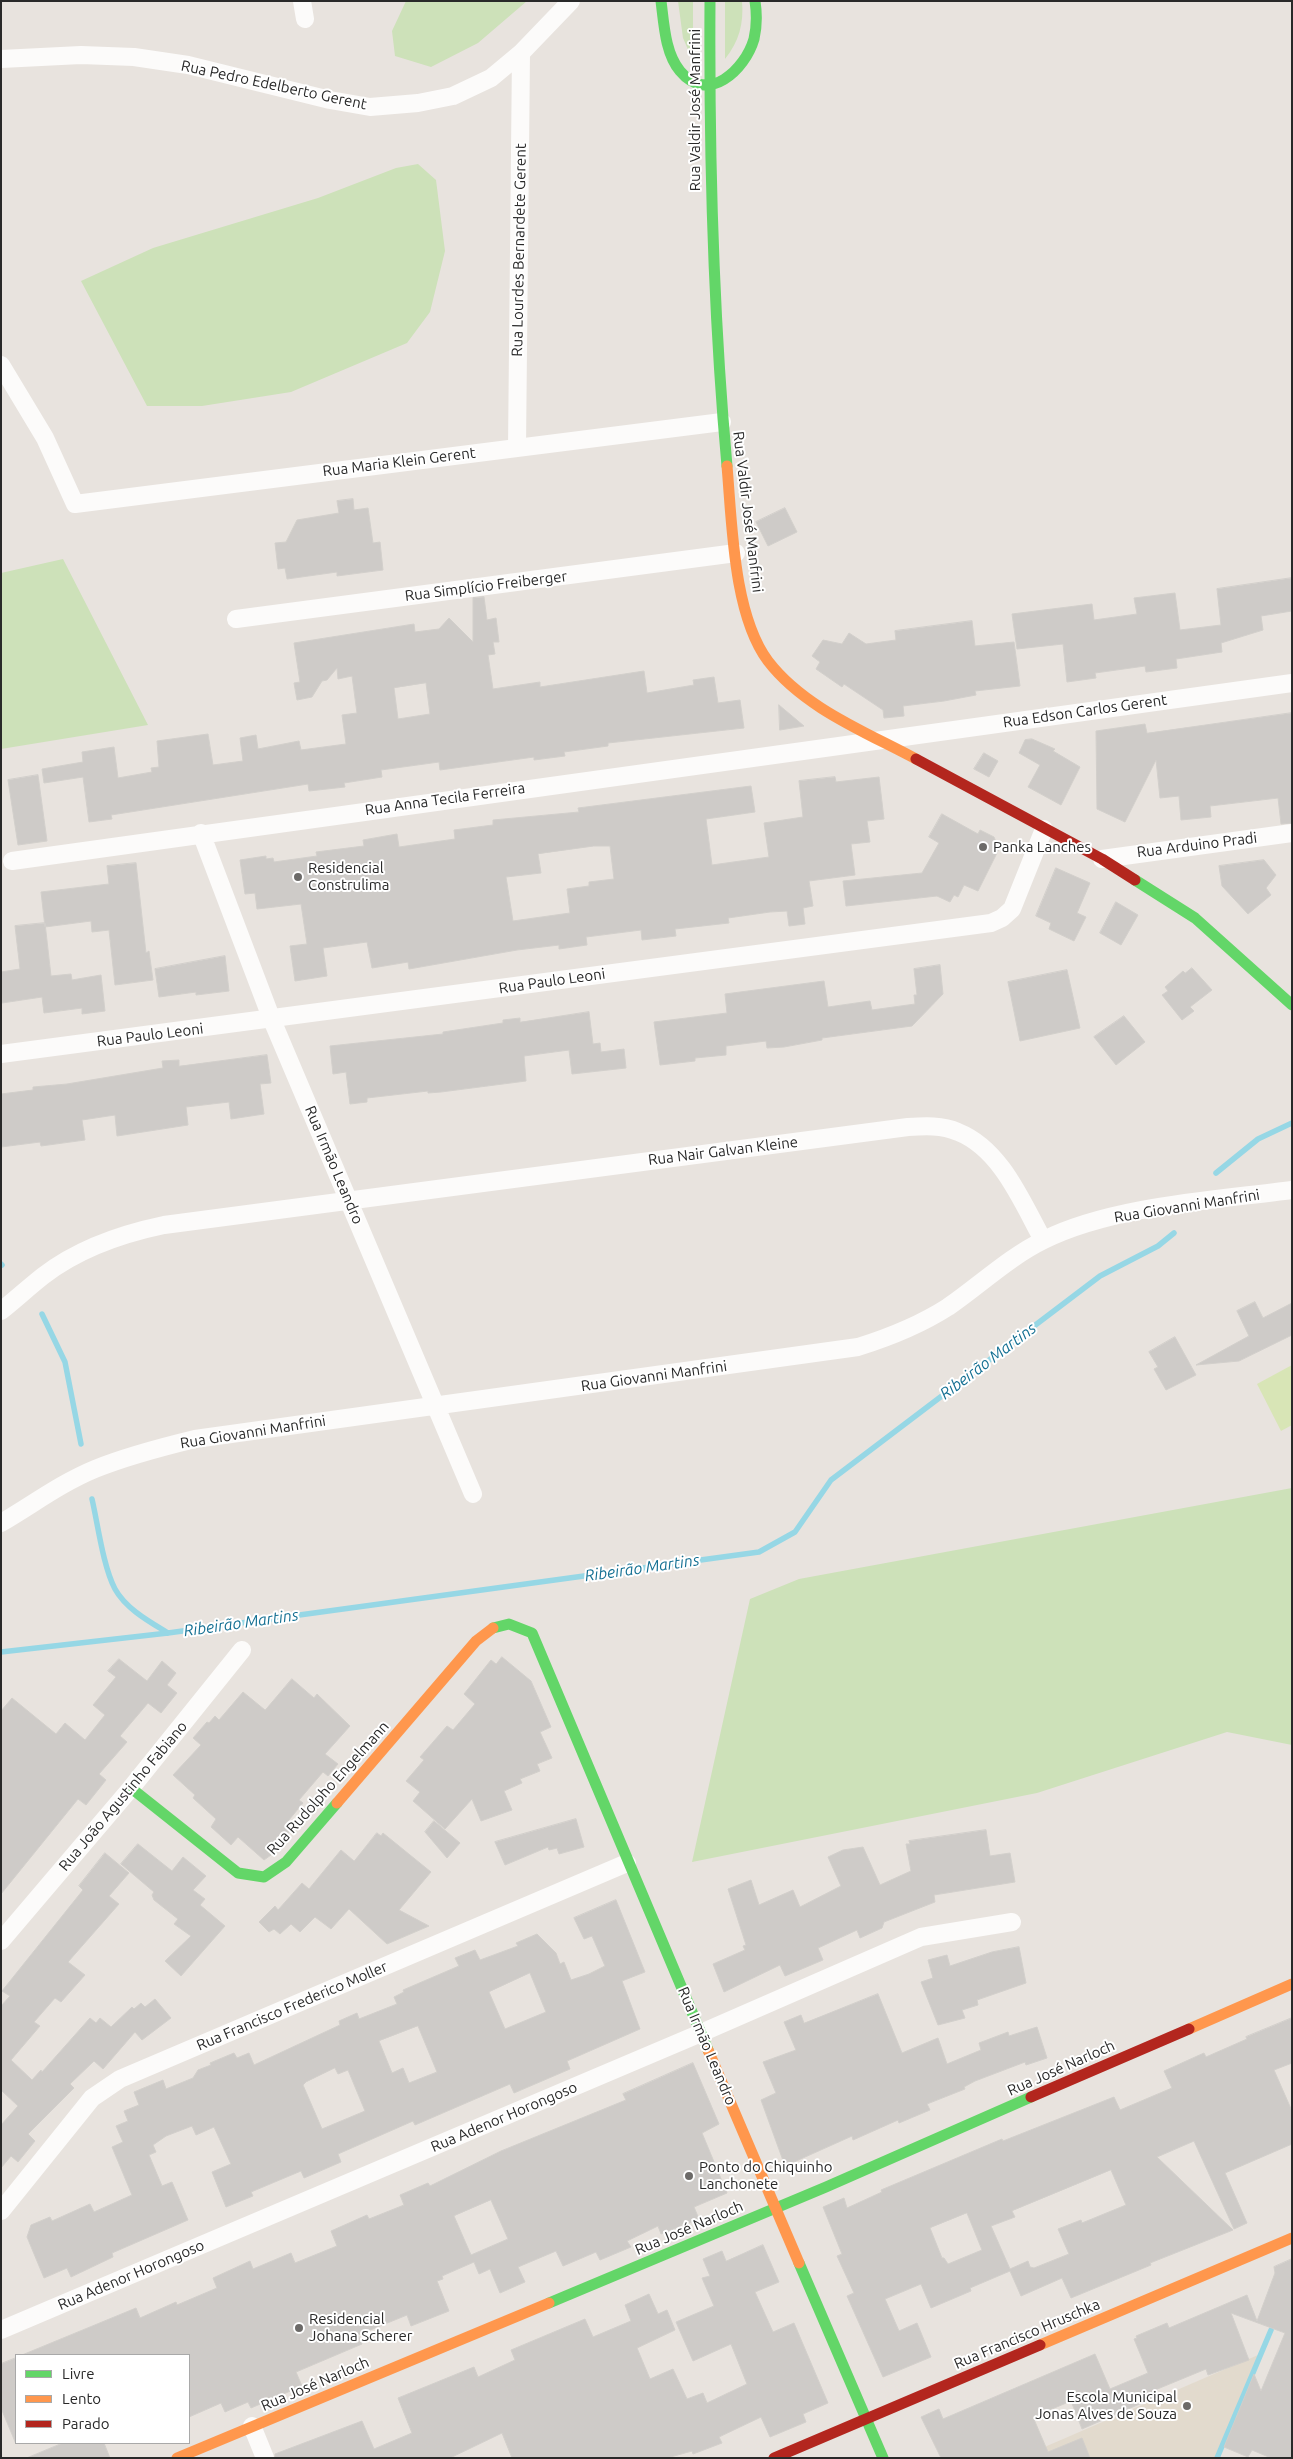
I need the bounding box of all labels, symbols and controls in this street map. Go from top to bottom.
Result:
street label: Rua Valdir José Manfrini [686,29,704,191]
street label: Rua Pedro Edelberto Gerent [180,57,368,113]
street label: Rua Lourdes Bernardete Gerent [508,143,530,357]
street label: Rua Valdir José Manfrini [729,430,767,594]
street label: Rua Maria Klein Gerent [322,444,476,480]
street label: Rua Simplício Freiberger [404,567,568,605]
street label: Rua Edson Carlos Gerent [1002,691,1168,731]
street label: Rua Anna Tecila Ferreira [364,779,526,819]
street label: Rua Arduino Pradi [1136,829,1258,861]
place label: Panka Lanches [993,838,1091,856]
marker: Panka Lanches [977,841,989,853]
place label: Residencial Construlima [308,859,389,894]
marker: Residencial Construlima [292,871,304,883]
street label: Rua Paulo Leoni [498,965,606,997]
street label: Rua Paulo Leoni [96,1020,204,1050]
street label: Rua Irmão Leandro [301,1103,367,1227]
street label: Rua Nair Galvan Kleine [647,1133,799,1169]
street label: Rua Giovanni Manfrini [1113,1186,1261,1226]
water label: Ribeirão Martins [936,1318,1040,1404]
street label: Rua Giovanni Manfrini [580,1357,728,1395]
street label: Rua Giovanni Manfrini [179,1412,327,1452]
water label: Ribeirão Martins [583,1550,701,1586]
water label: Ribeirão Martins [182,1605,300,1641]
street label: Rua João Agustinho Fabiano [55,1717,191,1875]
street label: Rua Rudolpho Engelmann [263,1717,393,1859]
street label: Rua Francisco Frederico Moller [194,1958,390,2054]
street label: Rua Irmão Leandro [674,1984,740,2108]
street label: Rua José Narloch [1004,2036,1118,2100]
street label: Rua Adenor Horongoso [428,2078,580,2156]
place label: Ponto do Chiquinho Lanchonete [699,2158,832,2193]
marker: Ponto do Chiquinho Lanchonete [683,2170,695,2182]
street label: Rua José Narloch [632,2197,746,2259]
street label: Rua Adenor Horongoso [55,2236,207,2314]
street label: Rua Francisco Hruschka [951,2295,1103,2373]
place label: Residencial Johana Scherer [309,2310,412,2345]
marker: Residencial Johana Scherer [293,2322,305,2334]
street label: Rua José Narloch [258,2353,372,2415]
legend [15,2354,190,2444]
text: Livre [62,2365,95,2382]
place label: Escola Municipal Jonas Alves de Souza [1035,2388,1177,2423]
text: Lento [62,2390,101,2407]
marker: Escola Municipal Jonas Alves de Souza [1181,2400,1193,2412]
text: Parado [62,2415,109,2432]

